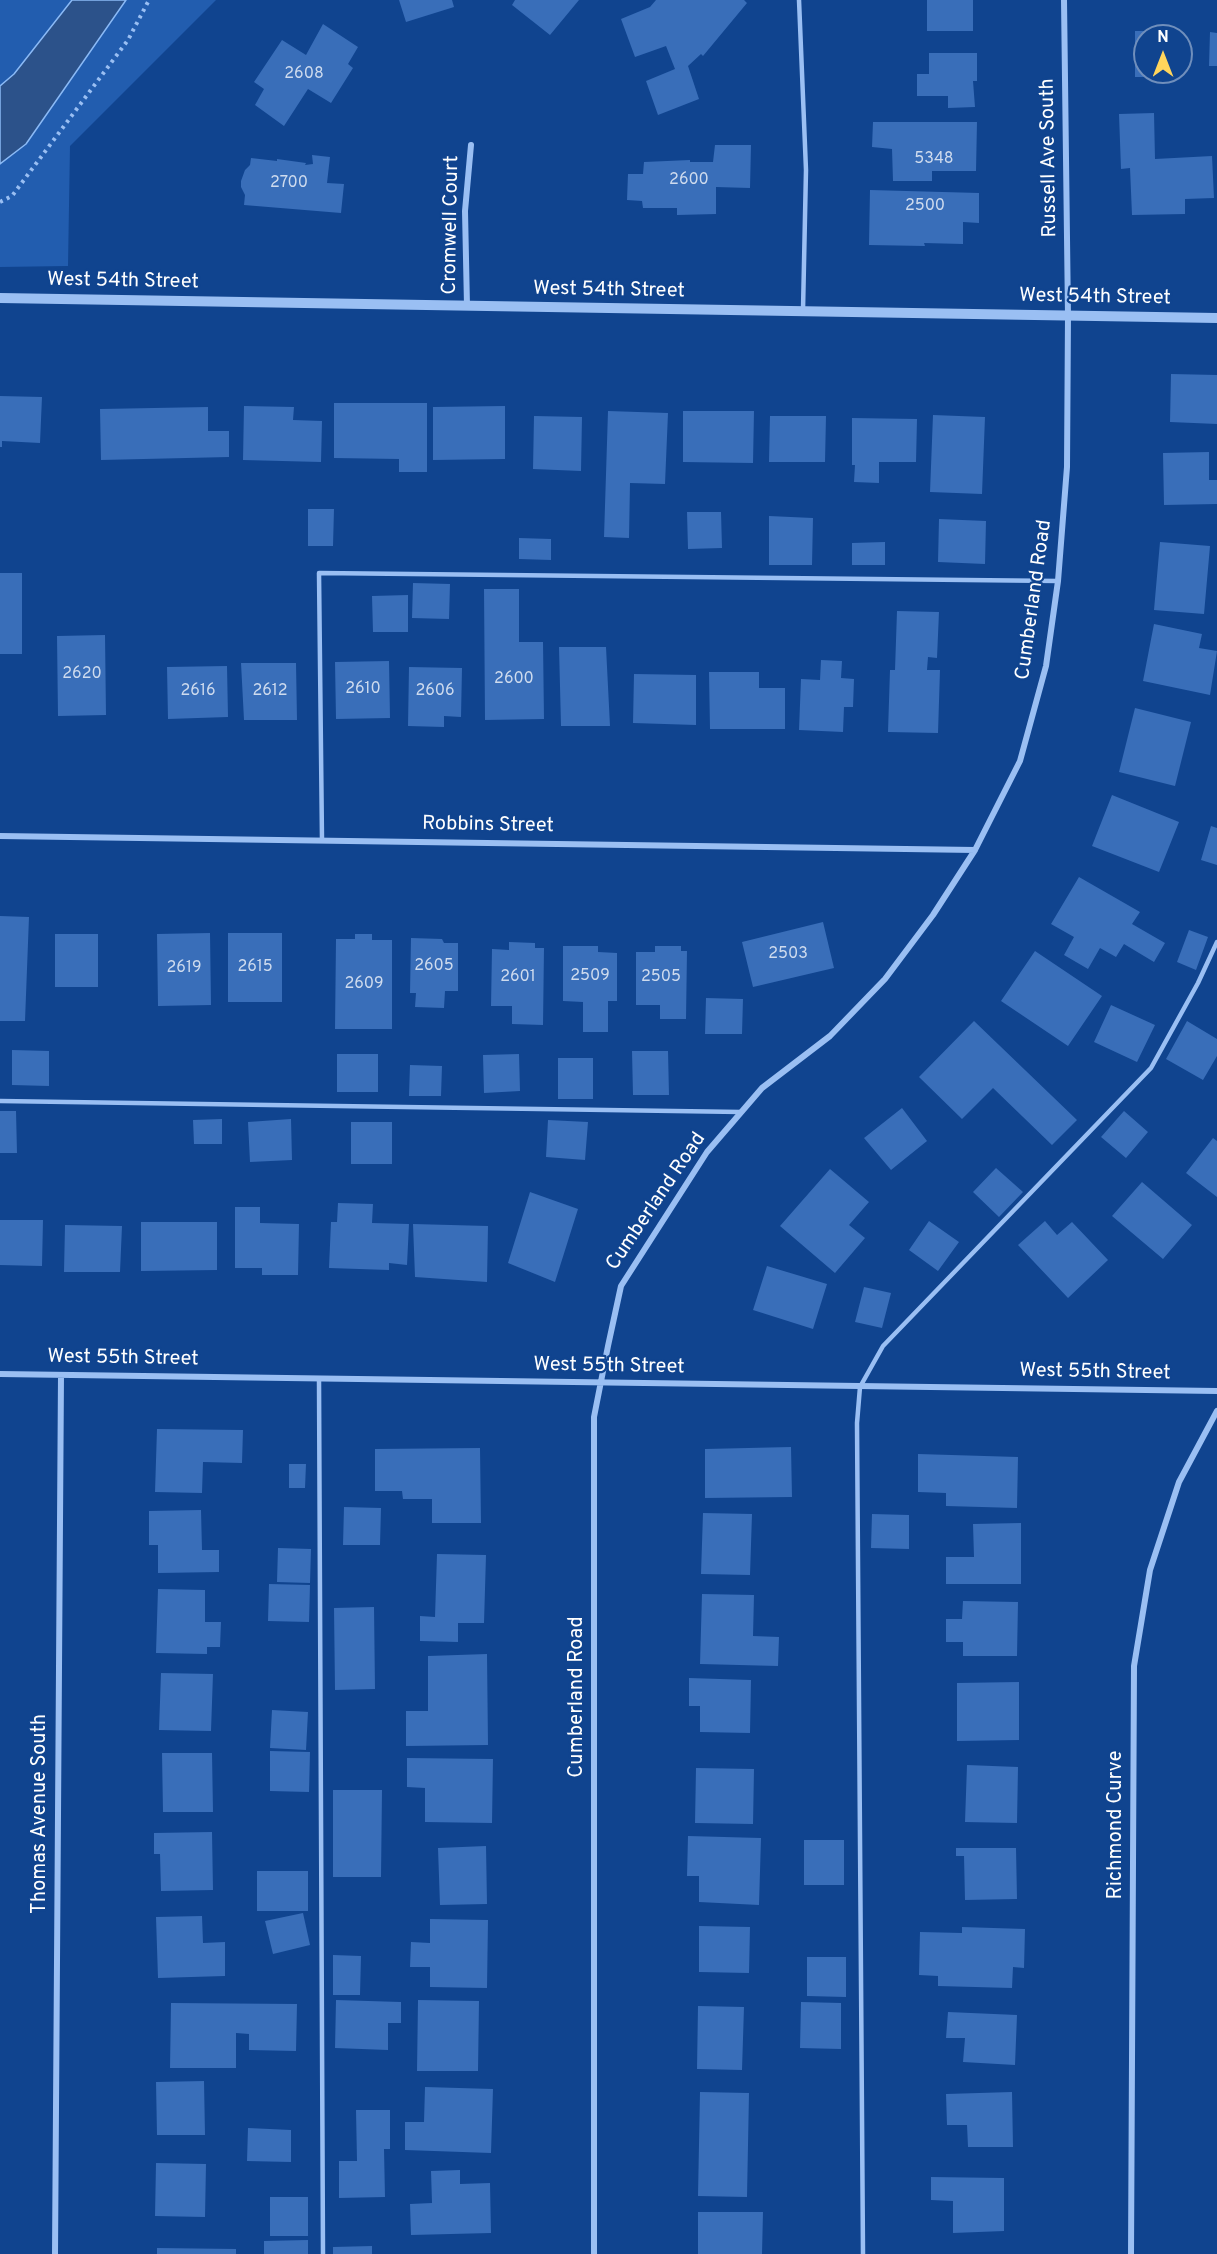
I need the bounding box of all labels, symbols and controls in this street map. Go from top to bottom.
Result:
north arrow [1133,24,1193,84]
text: N [1157,28,1169,48]
house number: 2608 [284,65,324,85]
street label: Russell Ave South [1037,78,1063,238]
house number: 5348 [914,150,954,170]
street label: Cromwell Court [439,155,465,295]
house number: 2600 [669,171,709,191]
house number: 2700 [270,174,308,194]
house number: 2500 [905,197,945,217]
street label: West 54th Street [47,269,199,295]
street label: West 54th Street [533,278,685,304]
street label: West 54th Street [1019,285,1171,311]
street label: Cumberland Road [1012,518,1058,682]
house number: 2620 [62,665,102,685]
house number: 2600 [494,670,534,690]
house number: 2610 [345,680,381,700]
house number: 2616 [181,682,215,702]
house number: 2612 [252,682,288,702]
house number: 2606 [415,682,455,702]
street label: Robbins Street [422,813,554,839]
house number: 2503 [768,945,808,965]
house number: 2605 [414,957,454,977]
house number: 2615 [237,958,273,978]
house number: 2619 [167,959,201,979]
house number: 2509 [570,967,610,987]
house number: 2601 [500,968,536,988]
house number: 2505 [641,968,681,988]
house number: 2609 [344,975,384,995]
street label: Cumberland Road [602,1128,712,1276]
street label: West 55th Street [47,1346,199,1372]
street label: West 55th Street [533,1354,685,1380]
street label: West 55th Street [1019,1360,1171,1386]
street label: Cumberland Road [566,1616,590,1778]
street label: Thomas Avenue South [29,1714,53,1914]
street label: Richmond Curve [1105,1751,1129,1899]

